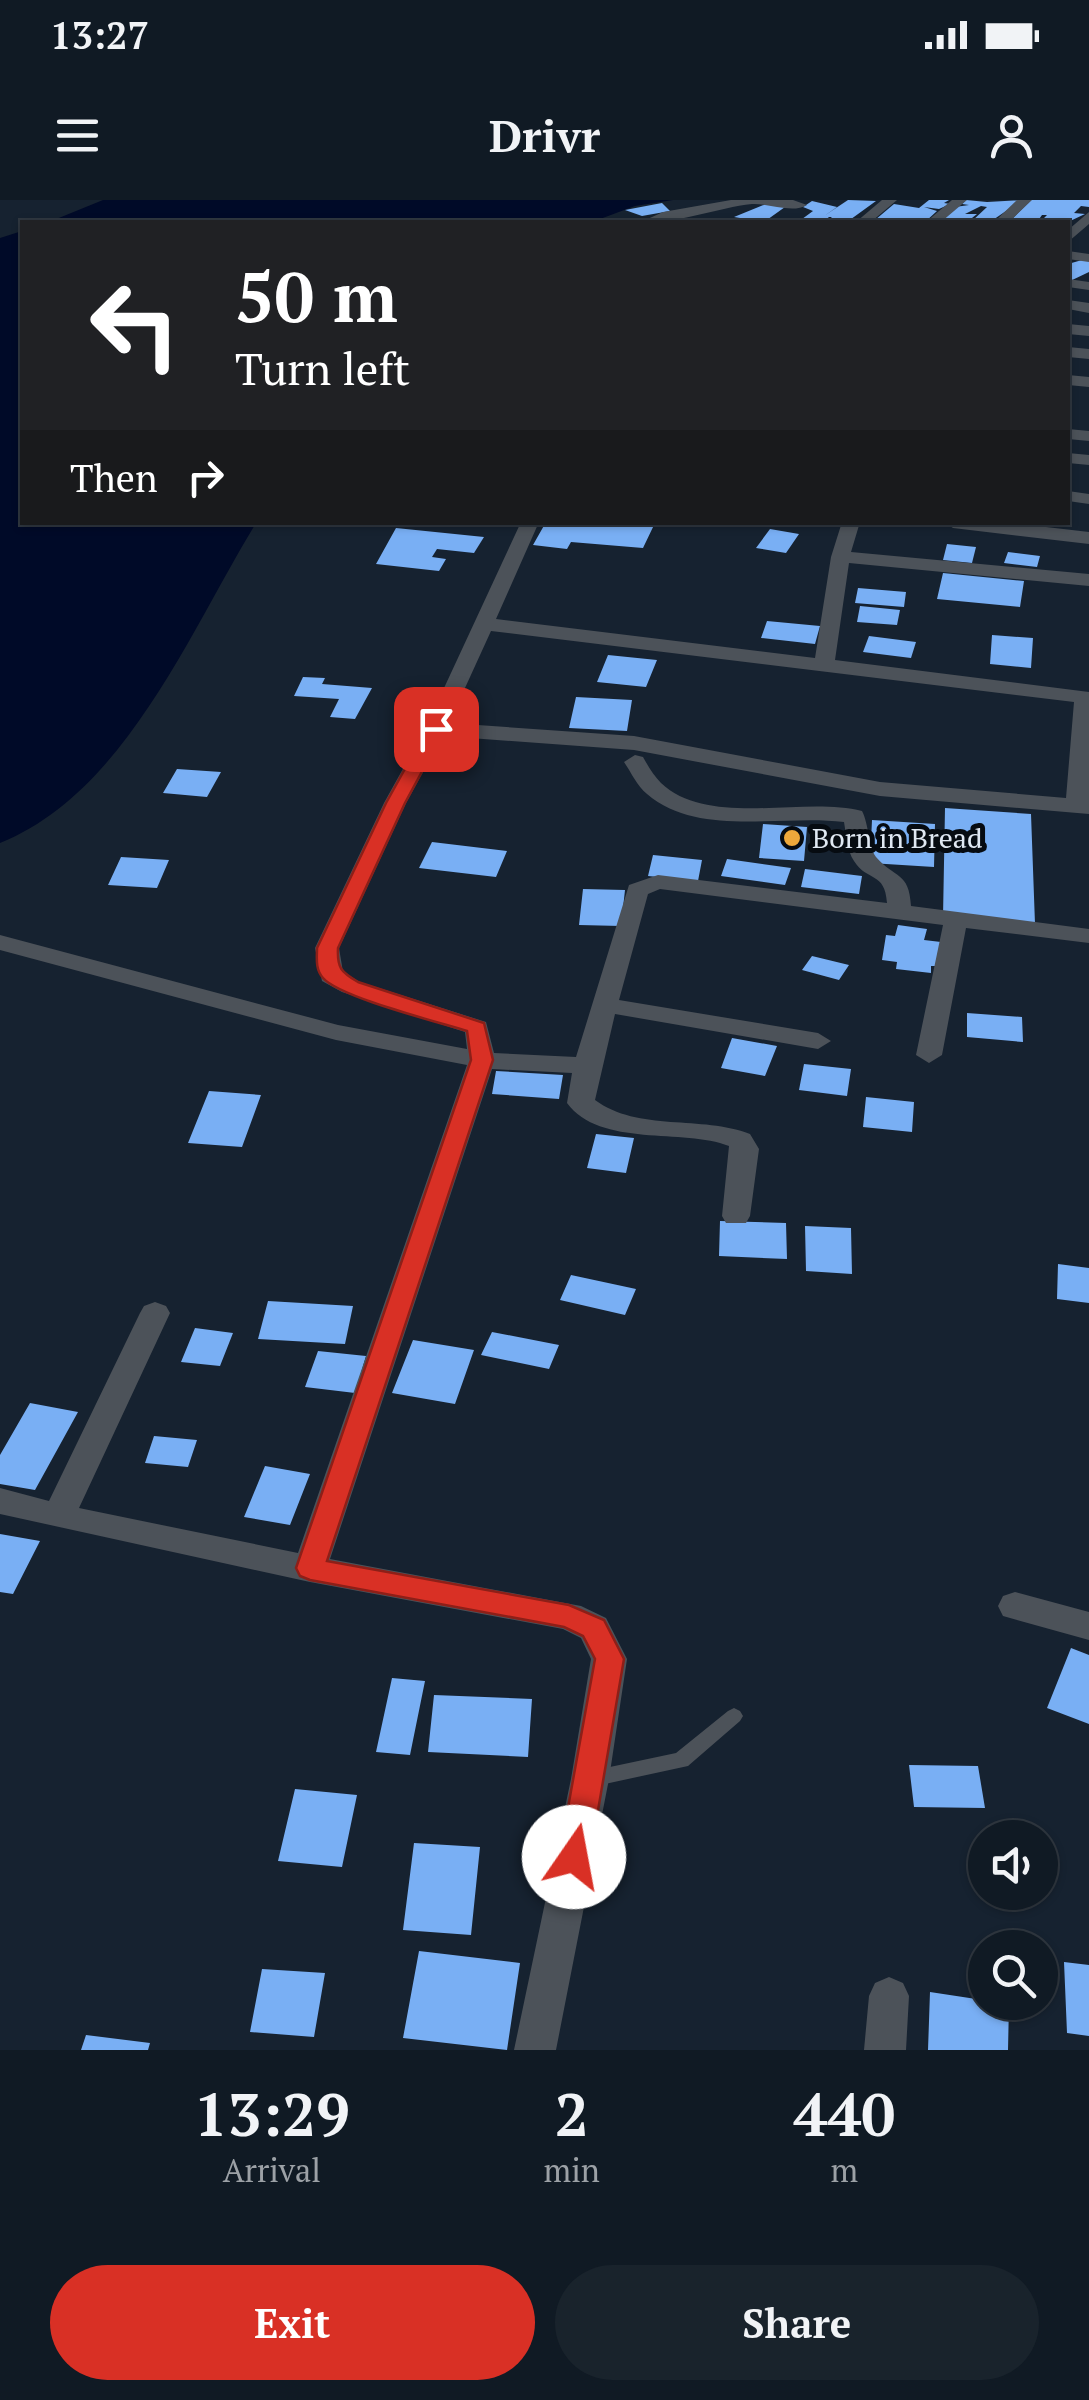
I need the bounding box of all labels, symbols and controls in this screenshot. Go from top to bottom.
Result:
text: 13:27 [50,10,149,60]
text: Drivr [489,105,600,165]
icon: menu [50,108,105,163]
icon: person [984,108,1039,163]
text: 50 m [235,249,398,342]
icon: left [70,260,200,390]
text: Turn left [235,338,410,398]
icon: right [178,450,233,505]
text: Then [70,453,158,503]
pin [394,687,479,772]
icon: arrive [409,702,464,757]
place label: Born in Bread [812,819,983,856]
marker: Born in Bread [781,827,803,849]
position arrow [522,1805,626,1909]
map controls [968,1820,1058,2020]
button: sound [968,1820,1058,1910]
button: search [968,1930,1058,2020]
text: 13:29 [194,2074,350,2153]
text: 2 [555,2074,589,2153]
text: 440 [794,2074,895,2153]
text: Arrival [223,2149,321,2191]
text: min [544,2149,600,2191]
text: m [831,2149,858,2191]
button: Exit [50,2265,535,2380]
button: Share [555,2265,1039,2380]

